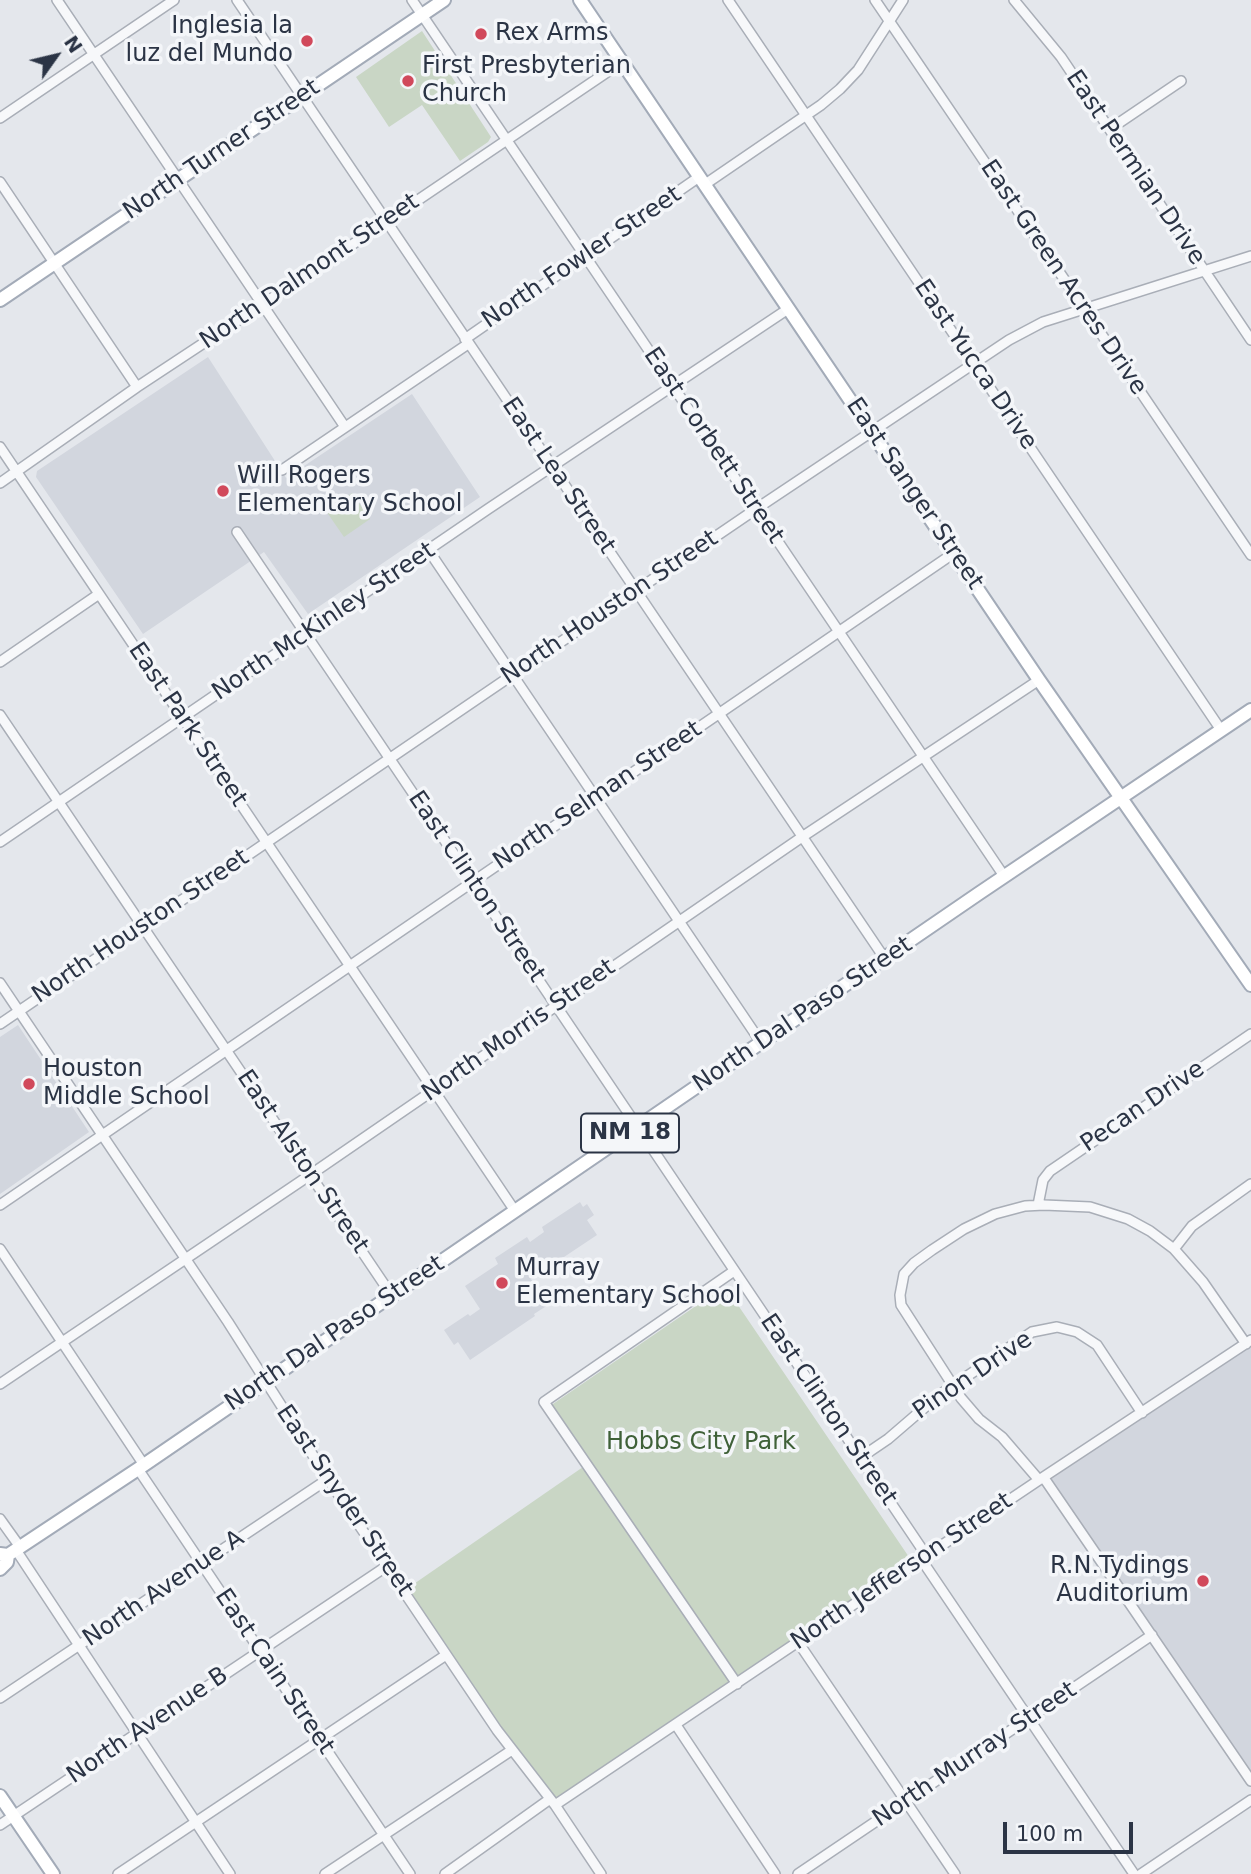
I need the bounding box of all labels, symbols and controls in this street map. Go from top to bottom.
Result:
place label: Inglesia la luz del Mundo [126,13,293,69]
place label: Rex Arms [495,20,609,48]
north arrow [21,21,91,91]
marker: Rex Arms [473,26,489,42]
text: N [60,32,87,57]
marker: Inglesia la luz del Mundo [299,33,315,49]
place label: First Presbyterian Church [422,53,631,109]
street label: East Permian Drive [1059,65,1211,271]
marker: First Presbyterian Church [400,73,416,89]
street label: North Turner Street [118,74,326,226]
street label: East Green Acres Drive [974,155,1152,401]
street label: North Fowler Street [477,181,687,335]
street label: North Dalmont Street [195,188,425,356]
street label: East Yucca Drive [907,274,1043,456]
street label: East Corbett Street [637,343,789,549]
street label: East Lea Street [495,392,621,560]
street label: East Sanger Street [839,393,989,595]
place label: Will Rogers Elementary School [237,463,462,519]
marker: Will Rogers Elementary School [215,483,231,499]
street label: North Houston Street [496,525,724,691]
street label: North McKinley Street [207,537,441,707]
street label: East Park Street [121,637,253,813]
street label: North Selman Street [488,715,708,877]
street label: East Clinton Street [401,786,551,988]
street label: North Houston Street [27,844,255,1010]
street label: North Dal Paso Street [688,931,918,1099]
street label: North Morris Street [417,953,621,1109]
street label: Pecan Drive [1076,1055,1210,1159]
place label: Houston Middle School [43,1056,210,1112]
street label: East Alston Street [230,1065,374,1259]
marker: Houston Middle School [21,1076,37,1092]
road number: NM 18 [581,1114,679,1152]
street label: North Dal Paso Street [220,1250,450,1418]
place label: Murray Elementary School [516,1255,741,1311]
marker: Murray Elementary School [494,1275,510,1291]
street label: East Clinton Street [753,1309,903,1511]
street label: Pinon Drive [908,1326,1038,1426]
street label: East Snyder Street [269,1400,419,1602]
park label: Hobbs City Park [606,1429,796,1457]
street label: North Jefferson Street [786,1487,1018,1657]
street label: North Avenue A [78,1525,250,1653]
place label: R.N.Tydings Auditorium [1050,1553,1189,1609]
marker: R.N.Tydings Auditorium [1195,1573,1211,1589]
street label: East Cain Street [208,1584,340,1760]
street label: North Avenue B [62,1661,234,1791]
street label: North Murray Street [868,1676,1082,1834]
scale bar [1006,1808,1136,1852]
text: 100 m [1016,1822,1083,1846]

